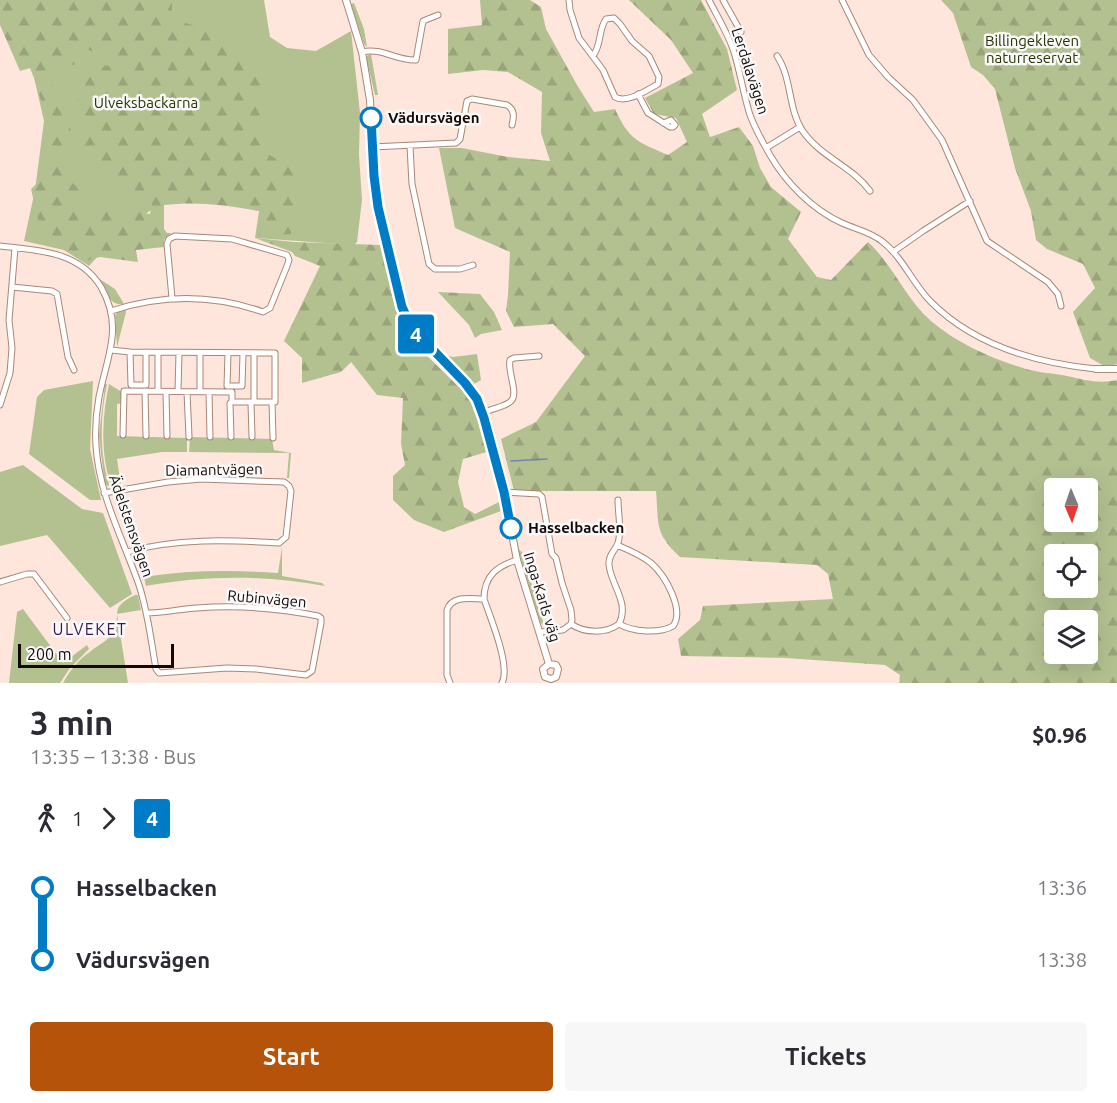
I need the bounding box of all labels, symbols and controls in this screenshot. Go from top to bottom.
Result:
street label: Lerdalavägen [728,25,772,116]
park label: Billingekleven naturreservat [985,32,1079,66]
park label: Ulveksbackarna [94,94,198,111]
marker: Vädursvägen [360,107,382,129]
place label: Vädursvägen [388,109,479,126]
line badge: 4 [396,314,436,354]
text: 4 [410,322,422,346]
street label: Diamantvägen [165,460,263,479]
street label: Ädelstensvägen [106,473,157,579]
north arrow [1044,478,1098,532]
map controls [1044,478,1098,664]
marker: Hasselbacken [500,517,522,539]
place label: Hasselbacken [528,519,624,536]
button: locate [1044,544,1098,598]
street label: Inga-Karls väg [521,550,564,644]
street label: Rubinvägen [227,587,307,610]
button: layers [1044,610,1098,664]
district label: ULVEKET [53,620,127,638]
scale bar [18,641,174,668]
text: 200 m [27,645,72,663]
text: 3 min [30,704,113,741]
text: $0.96 [1032,722,1087,747]
text: 13:35 – 13:38 · Bus [30,745,196,768]
icon: walk [30,802,63,835]
icon: forward [92,802,125,835]
text: 4 [146,806,158,830]
text: 1 [72,807,83,830]
text: Hasselbacken [76,875,217,900]
text: 13:36 [1037,876,1087,899]
text: Vädursvägen [76,947,210,972]
text: 13:38 [1037,948,1087,971]
button: Start [30,1022,553,1091]
button: Tickets [565,1022,1087,1091]

